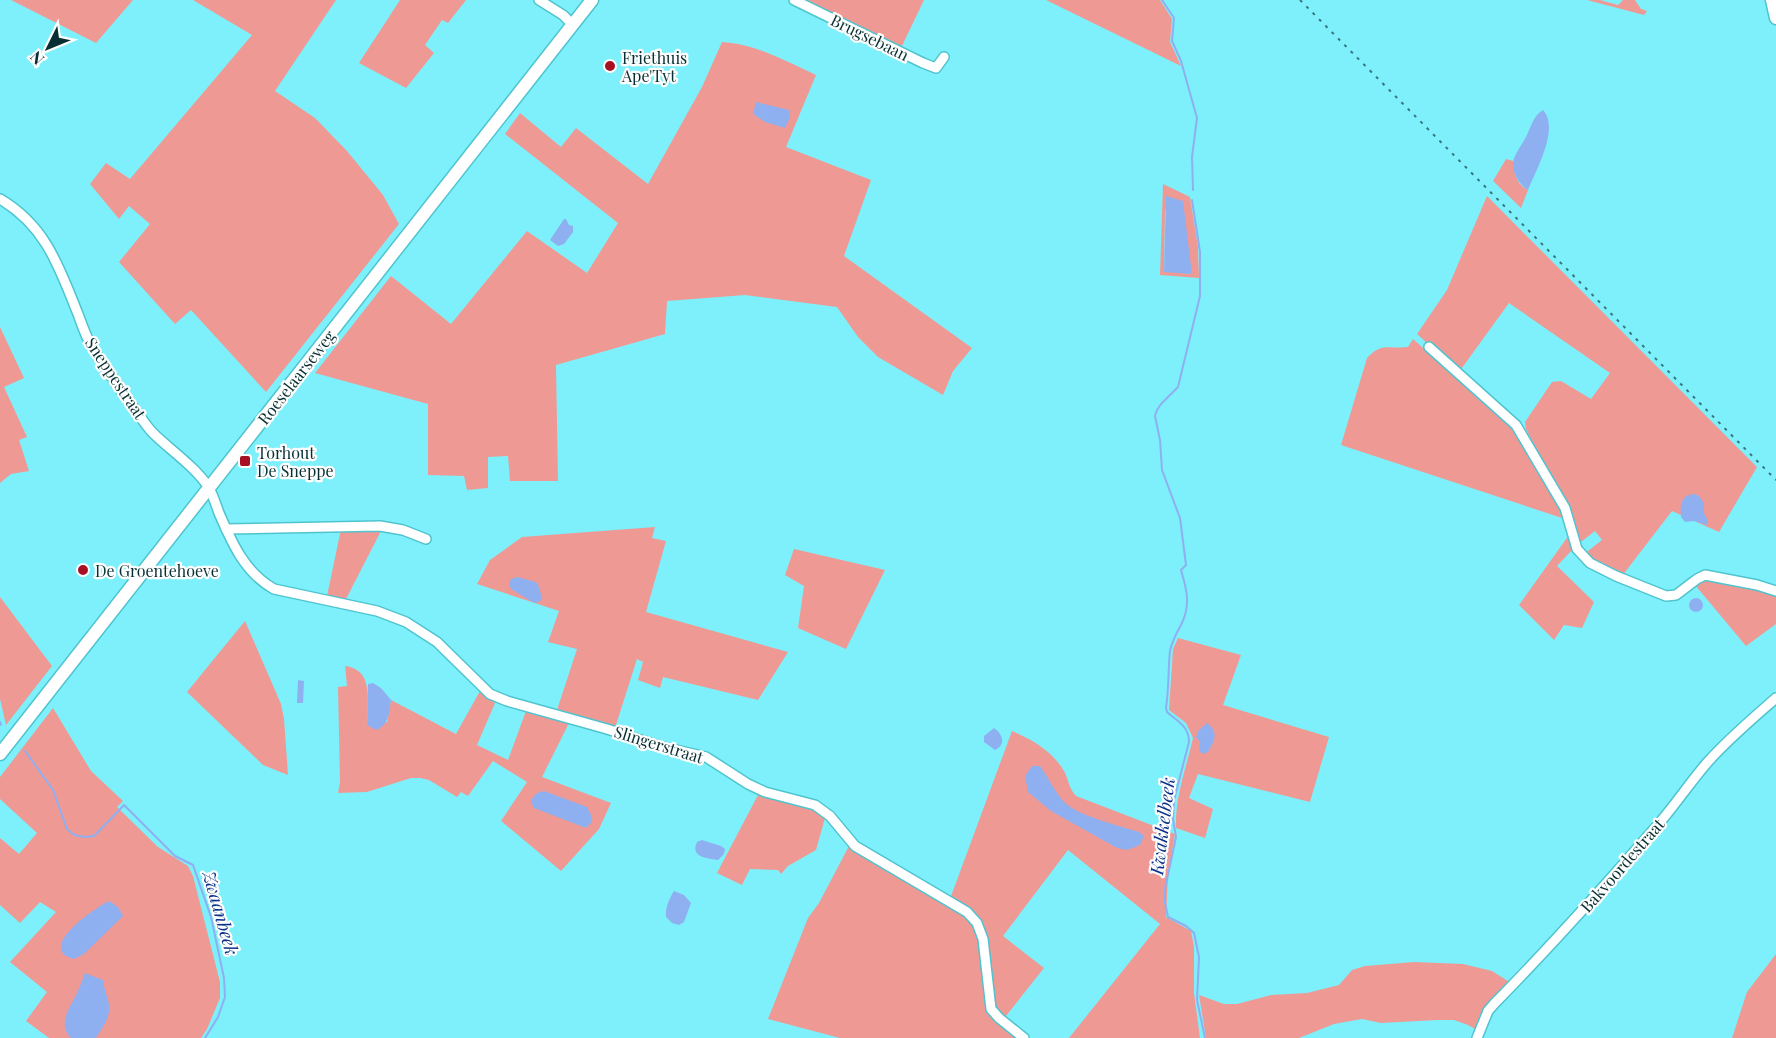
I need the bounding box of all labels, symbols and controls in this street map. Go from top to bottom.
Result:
street label: Brugsebaan [827,9,913,65]
north arrow [18,18,78,78]
text: N [25,47,48,70]
place label: Friethuis Ape'Tyt [621,47,687,86]
marker: Friethuis Ape'Tyt [603,59,617,73]
street label: Roeselaarseweg [253,325,340,428]
street label: Sneppestraat [81,333,151,423]
place label: Torhout De Sneppe [257,442,334,481]
marker: Torhout De Sneppe [238,454,252,468]
place label: De Groentehoeve [95,560,219,581]
marker: De Groentehoeve [76,563,90,577]
street label: Slingerstraat [612,720,707,768]
water label: Kwakkelbeek [1144,776,1180,877]
street label: Bakvoordestraat [1575,813,1669,916]
water label: Zwaanbeek [197,867,244,958]

